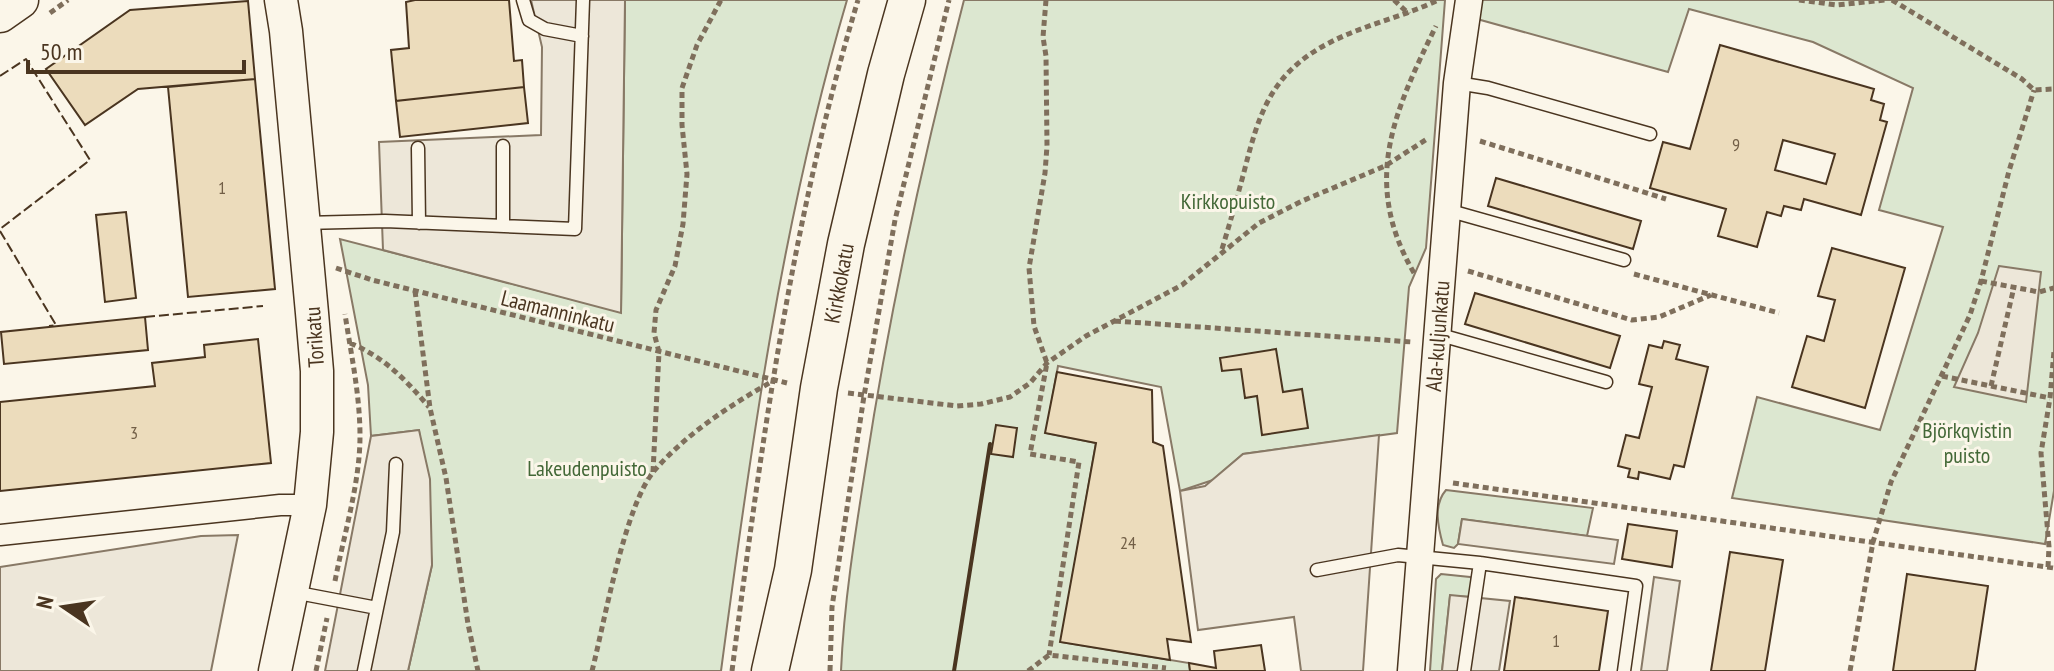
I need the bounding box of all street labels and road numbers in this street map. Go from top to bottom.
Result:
street label: Kirkkokatu [817,241,860,326]
street label: Ala-kuljunkatu [1419,280,1455,392]
street label: Laamanninkatu [498,283,618,339]
street label: Torikatu [298,306,330,368]

